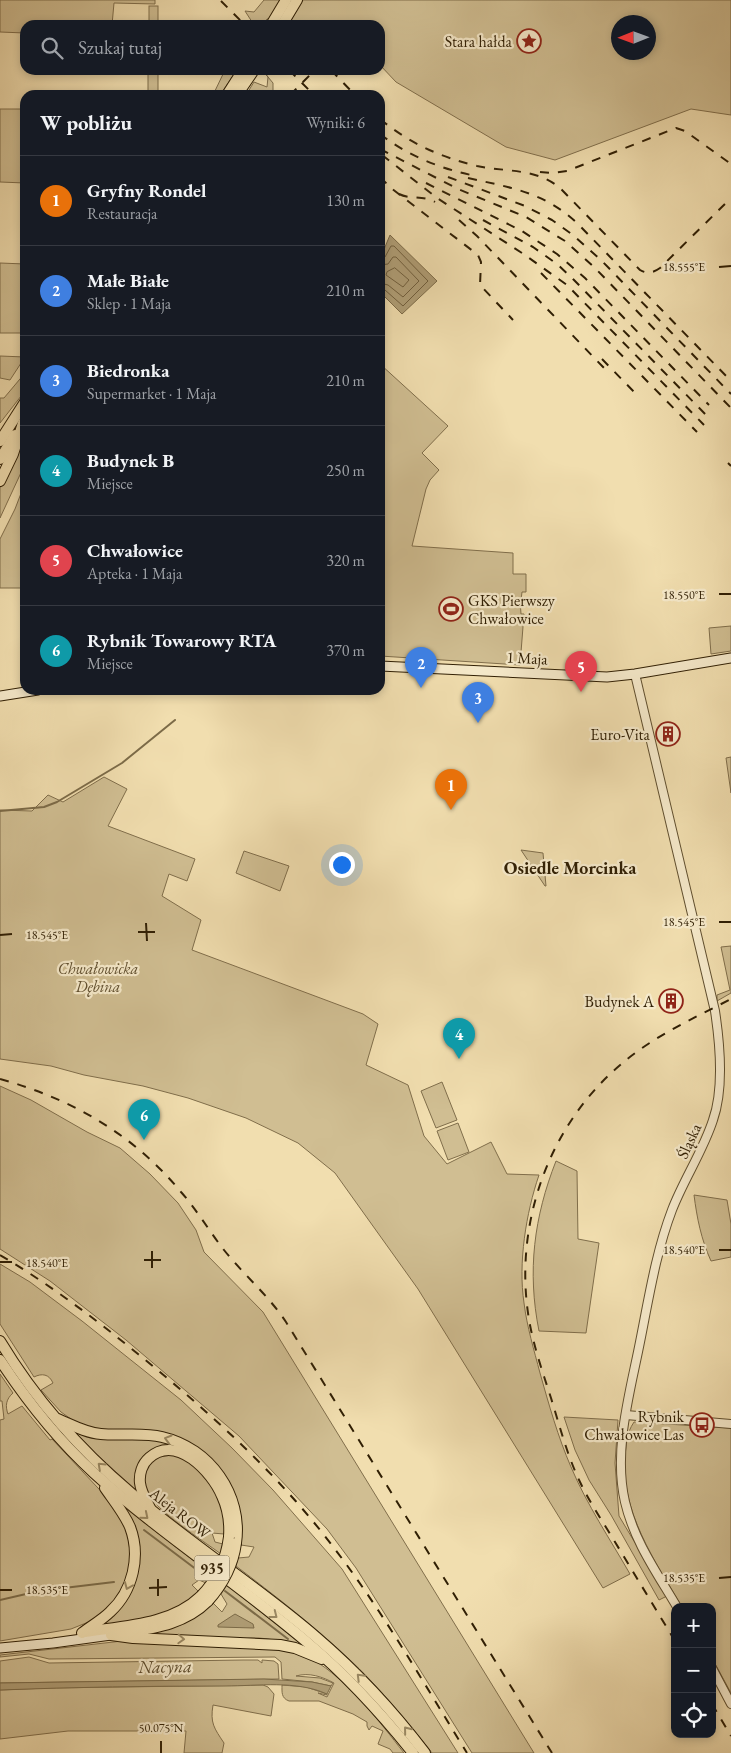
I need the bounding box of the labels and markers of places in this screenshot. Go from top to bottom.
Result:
place icon: Stara hałda [516,28,542,54]
place label: Stara hałda [445,31,513,52]
place label: GKS Pierwszy Chwałowice [468,590,556,629]
sports icon: GKS Pierwszy Chwałowice [438,596,464,622]
pin: 2 [405,647,437,688]
pin: 5 [565,651,597,692]
pin: 3 [462,682,494,723]
building icon: Euro-Vita [655,721,681,747]
place label: Euro-Vita [590,724,651,745]
pin: 1 [435,769,467,810]
building icon: Budynek A [658,988,684,1014]
place label: Budynek A [585,991,655,1012]
pin: 4 [443,1018,475,1059]
pin: 6 [128,1099,160,1140]
place label: Rybnik Chwałowice Las [584,1406,684,1445]
bus stop icon: Rybnik Chwałowice Las [689,1412,715,1438]

